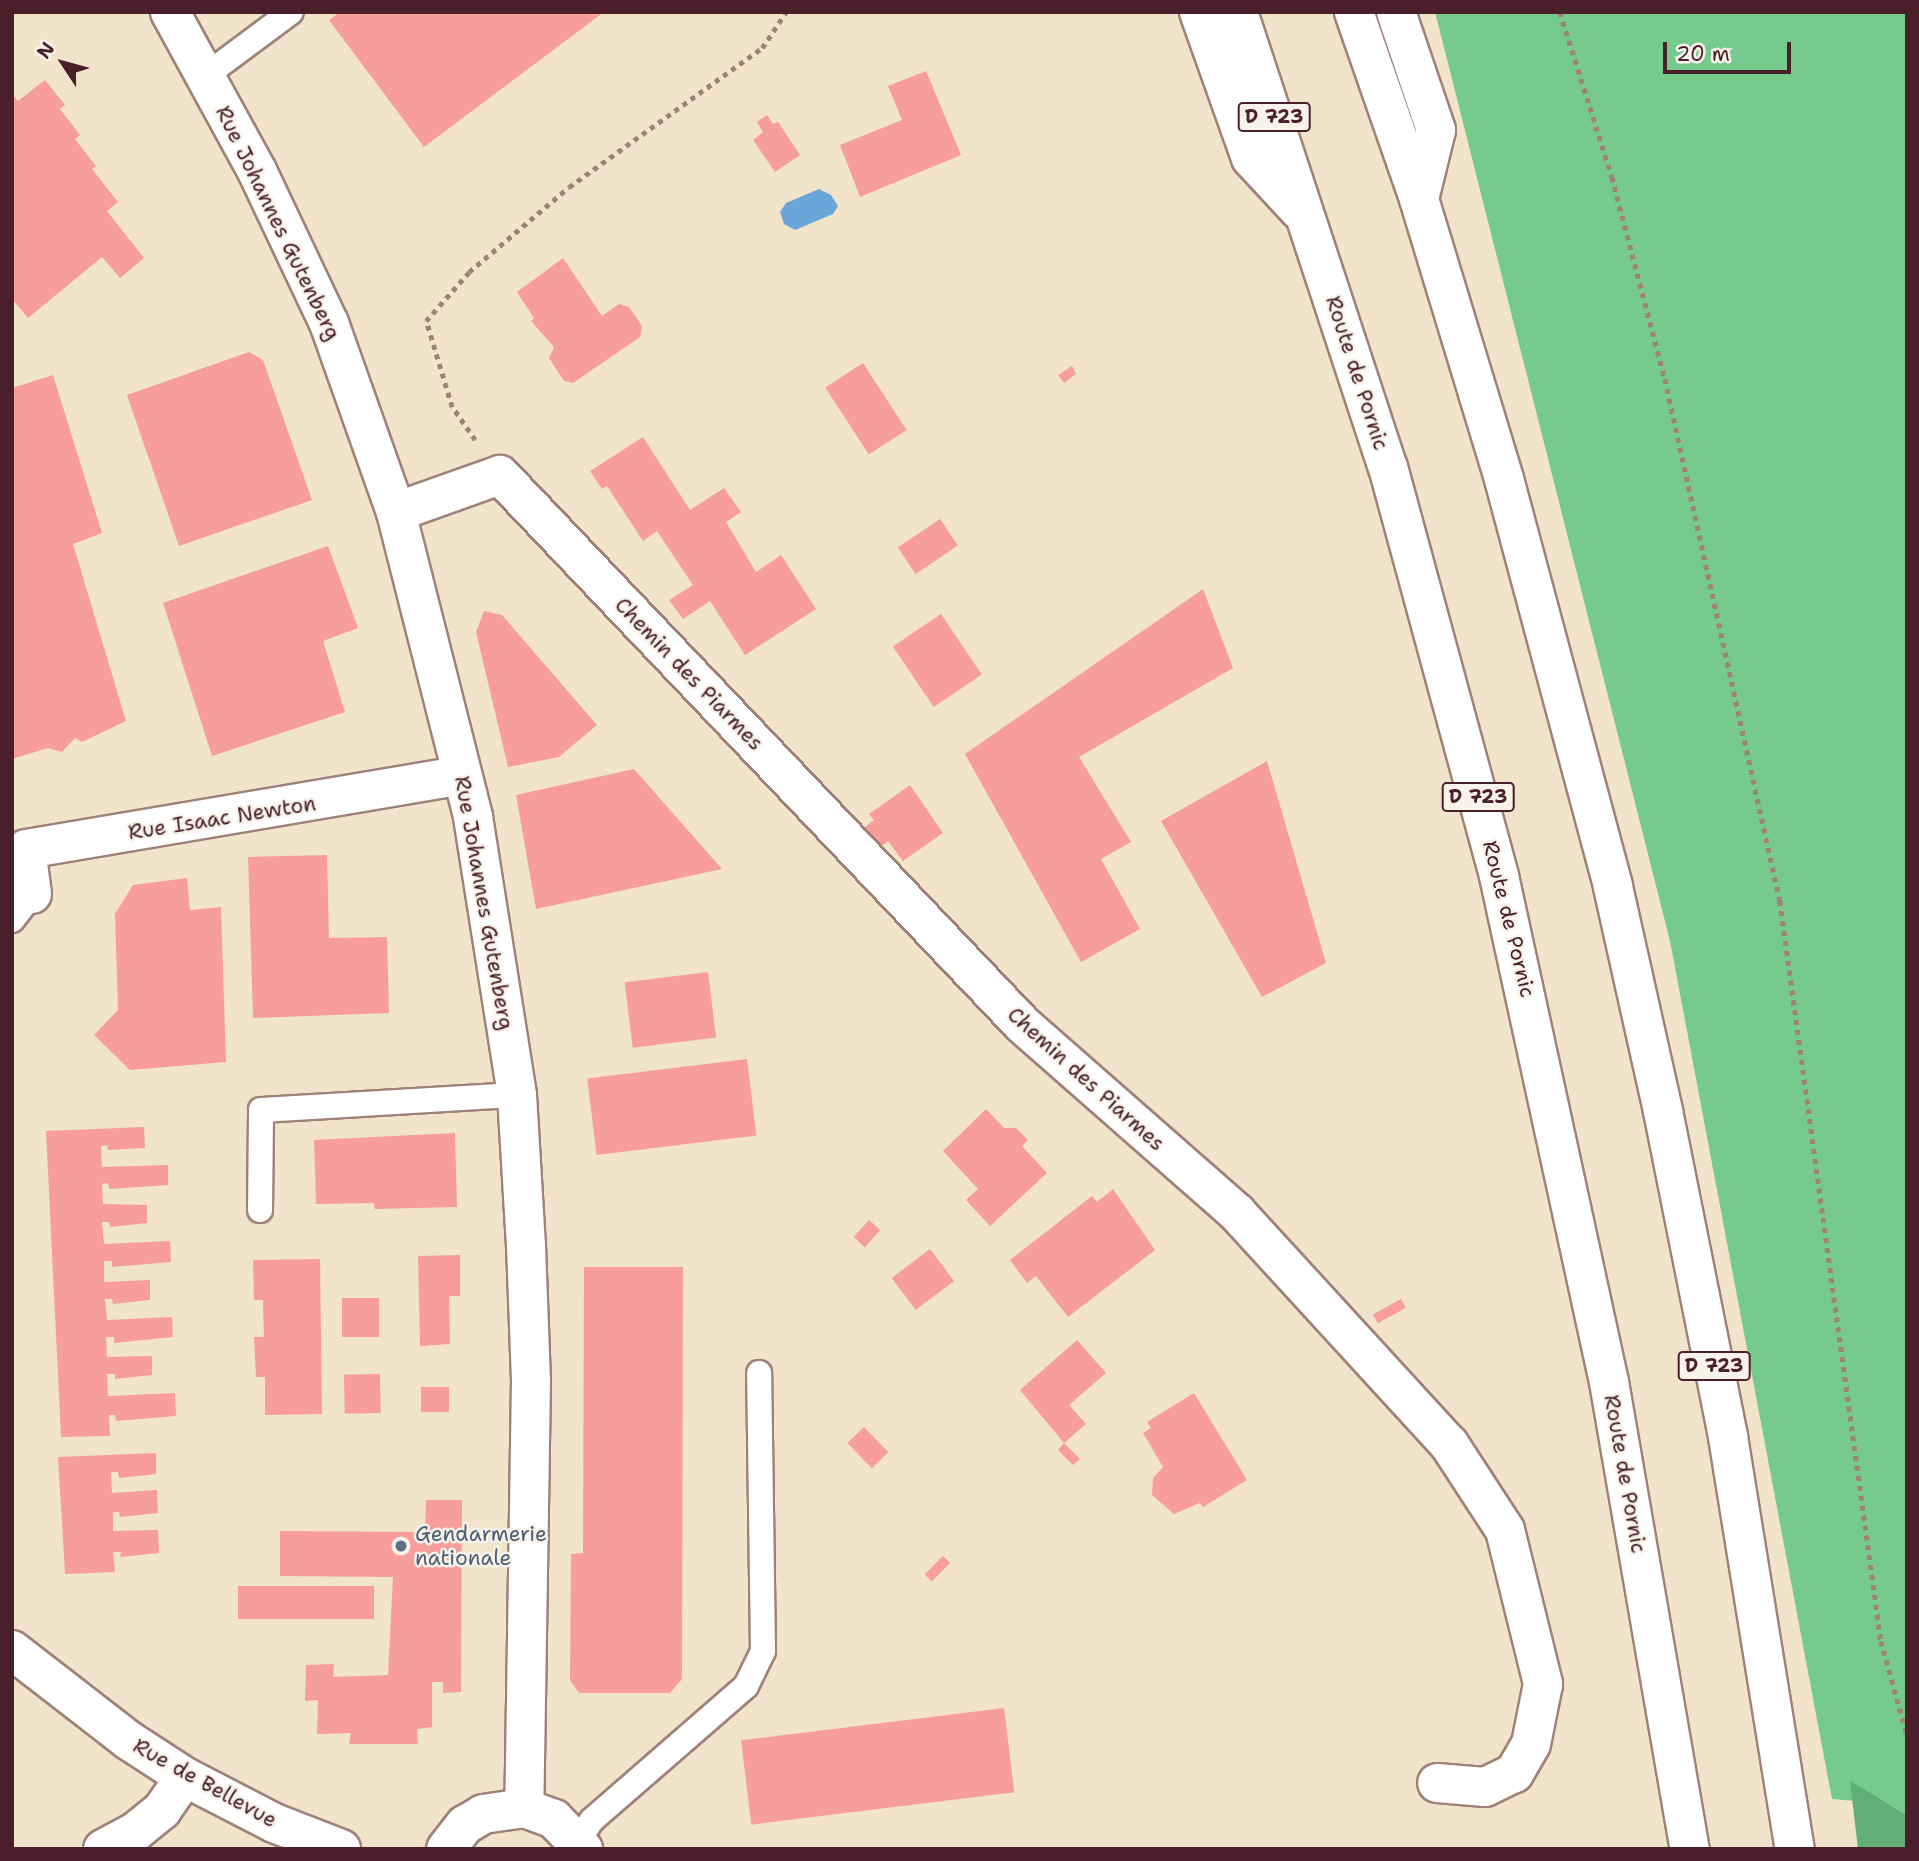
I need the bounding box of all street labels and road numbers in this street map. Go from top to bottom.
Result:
street label: Rue Johannes Gutenberg [210,102,346,344]
road number: D 723 [1237,102,1311,132]
street label: Route de Pornic [1320,293,1394,453]
street label: Chemin des Piarmes [610,592,768,756]
street label: Rue Johannes Gutenberg [449,774,519,1032]
road number: D 723 [1441,782,1515,812]
street label: Rue Isaac Newton [126,791,318,845]
street label: Route de Pornic [1477,838,1541,1000]
street label: Chemin des Piarmes [1002,1002,1170,1156]
road number: D 723 [1677,1350,1751,1382]
street label: Route de Pornic [1599,1393,1651,1555]
street label: Rue de Bellevue [129,1733,281,1833]

